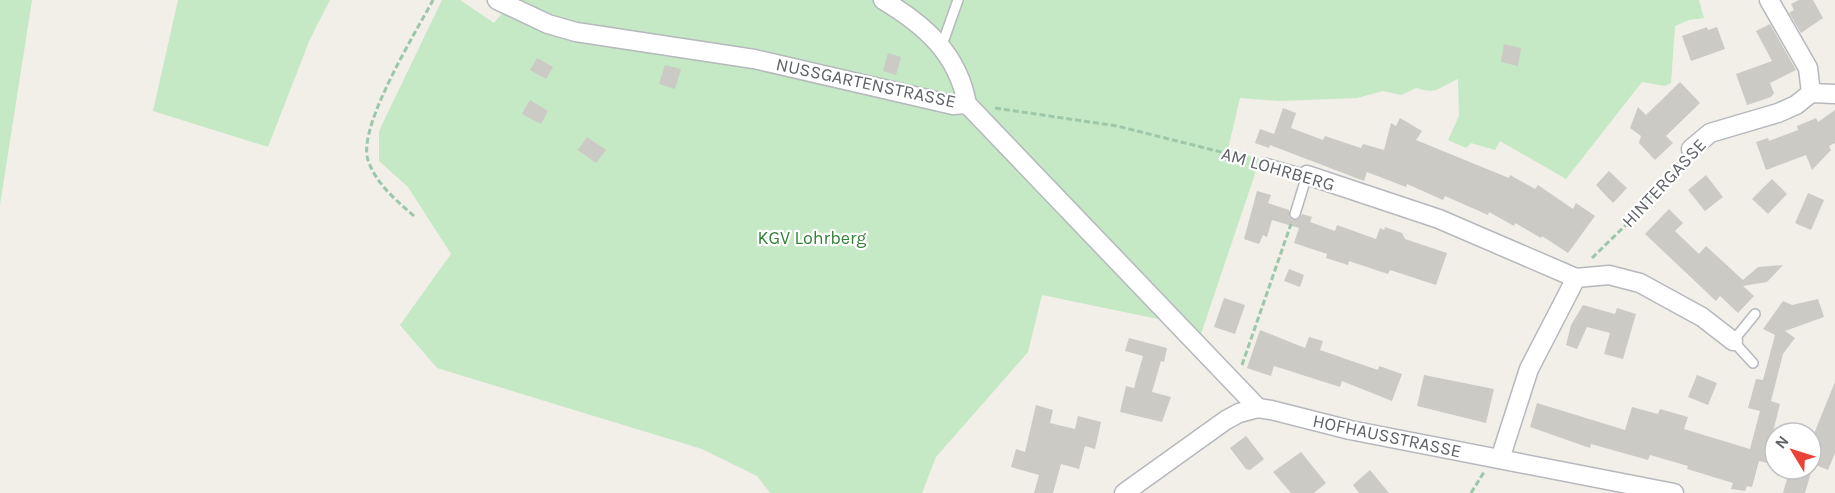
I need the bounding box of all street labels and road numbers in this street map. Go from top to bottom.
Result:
street label: NUSSGARTENSTRASSE [774,53,958,113]
street label: HINTERGASSE [1617,134,1711,232]
street label: AM LOHRBERG [1219,142,1337,196]
street label: HOFHAUSSTRASSE [1311,410,1463,462]

